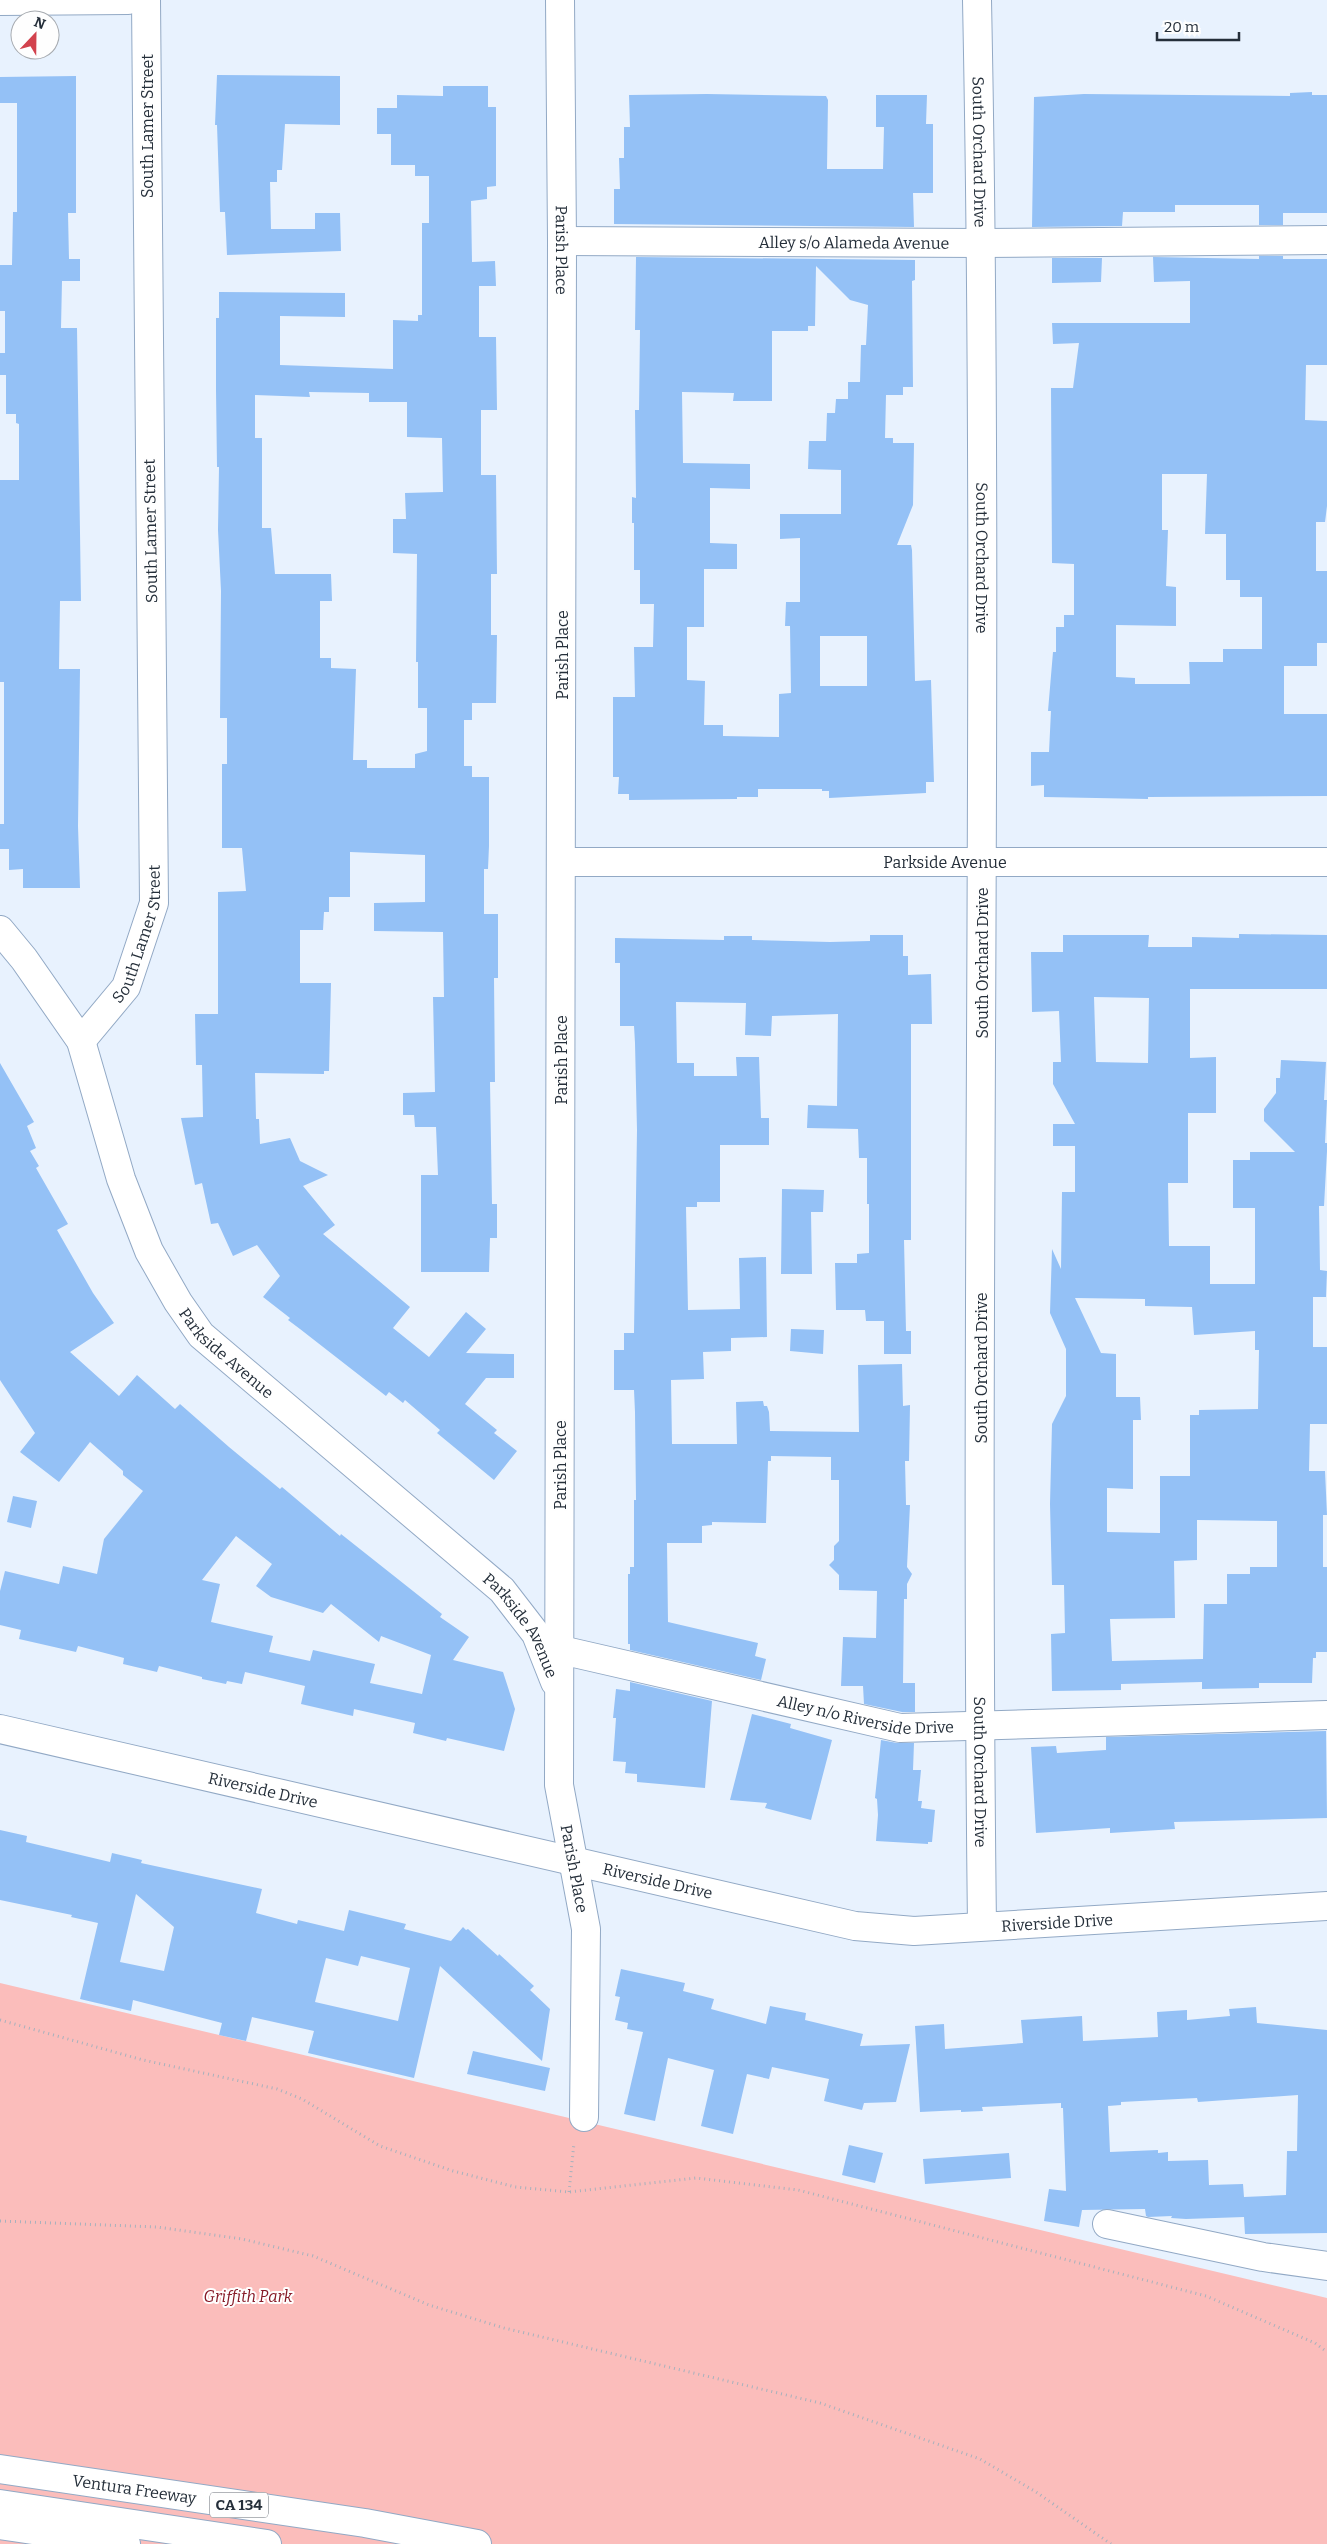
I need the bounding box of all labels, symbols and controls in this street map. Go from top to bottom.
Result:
north arrow [10,10,60,60]
scale bar [1157,10,1240,42]
text: N [31,14,48,33]
text: 20 m [1164,18,1200,36]
street label: South Lamer Street [138,54,157,198]
street label: South Orchard Drive [968,76,989,228]
street label: Parish Place [552,205,571,295]
street label: Alley s/o Alameda Avenue [759,233,949,253]
street label: South Lamer Street [140,459,161,603]
street label: South Orchard Drive [972,482,991,634]
street label: Parish Place [553,610,572,700]
street label: Parkside Avenue [883,853,1007,872]
street label: South Lamer Street [108,864,164,1007]
street label: South Orchard Drive [973,887,992,1039]
street label: Parish Place [552,1015,571,1105]
street label: South Orchard Drive [972,1292,991,1444]
street label: Parkside Avenue [175,1304,277,1402]
street label: Parish Place [551,1420,570,1510]
street label: Parkside Avenue [479,1569,561,1681]
street label: Alley n/o Riverside Drive [775,1691,954,1738]
street label: South Orchard Drive [970,1696,990,1848]
street label: Riverside Drive [206,1768,320,1812]
street label: Parish Place [557,1823,592,1914]
street label: Riverside Drive [601,1859,714,1903]
street label: Riverside Drive [1001,1910,1114,1936]
park label: Griffith Park [203,2287,293,2306]
street label: Ventura Freeway [71,2471,198,2508]
road number: CA 134 [210,2492,268,2518]

